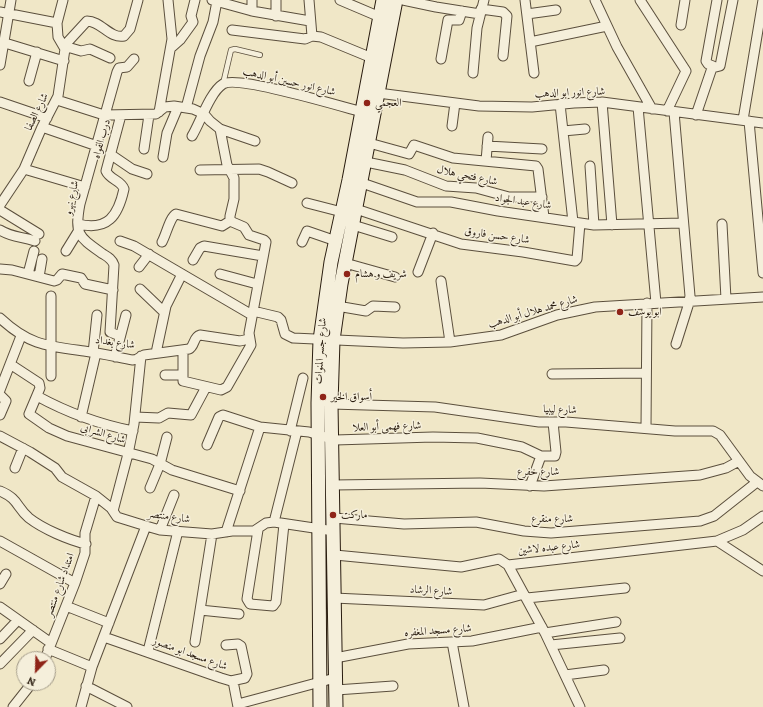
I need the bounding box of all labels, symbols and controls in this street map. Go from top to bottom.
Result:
street label: شارع انور حسين أبو الدهب [241,65,337,99]
street label: شارع انور ابو الدهب [535,85,605,101]
street label: شارع الصفا [22,91,52,133]
place label: العجمي [375,96,402,110]
marker: العجمي [362,98,372,108]
street label: درب الفواه [90,118,114,160]
street label: شارع فتحي هلال [435,163,499,189]
street label: شارع نهرو [62,179,82,217]
street label: شارع عبد الجواد [494,191,552,213]
street label: شارع حسن فاروق [464,225,530,247]
place label: شريف و هشام [355,267,407,281]
marker: شريف و هشام [342,269,352,279]
street label: شارع محمد هلال أبو الدهب [487,293,579,331]
place label: ابو يوسف [628,305,662,319]
marker: ابو يوسف [615,307,625,317]
street label: شارع جسر المنوات [312,317,330,385]
street label: شارع بغداد [94,334,136,352]
place label: أسواق الخير [331,390,372,404]
marker: أسواق الخير [318,392,328,402]
street label: شارع ليبيا [543,403,577,417]
street label: شارع فهمى أبو العلا [352,419,422,435]
street label: شارع الشرابى [79,421,127,447]
street label: شارع خفرع [517,465,559,479]
street label: شارع منتصر [147,507,191,527]
place label: ماركت [341,508,368,522]
marker: ماركت [328,510,338,520]
street label: شارع منقرع [531,512,573,526]
street label: شارع عبده لاشين [517,538,581,558]
street label: امتداد شارع منتصر [42,551,78,619]
street label: شارع الرشاد [409,583,453,599]
street label: شارع مسجد المغفره [404,622,472,640]
street label: شارع مسجد ابو منصور [151,634,229,674]
north arrow [16,651,56,691]
text: N [25,673,38,690]

